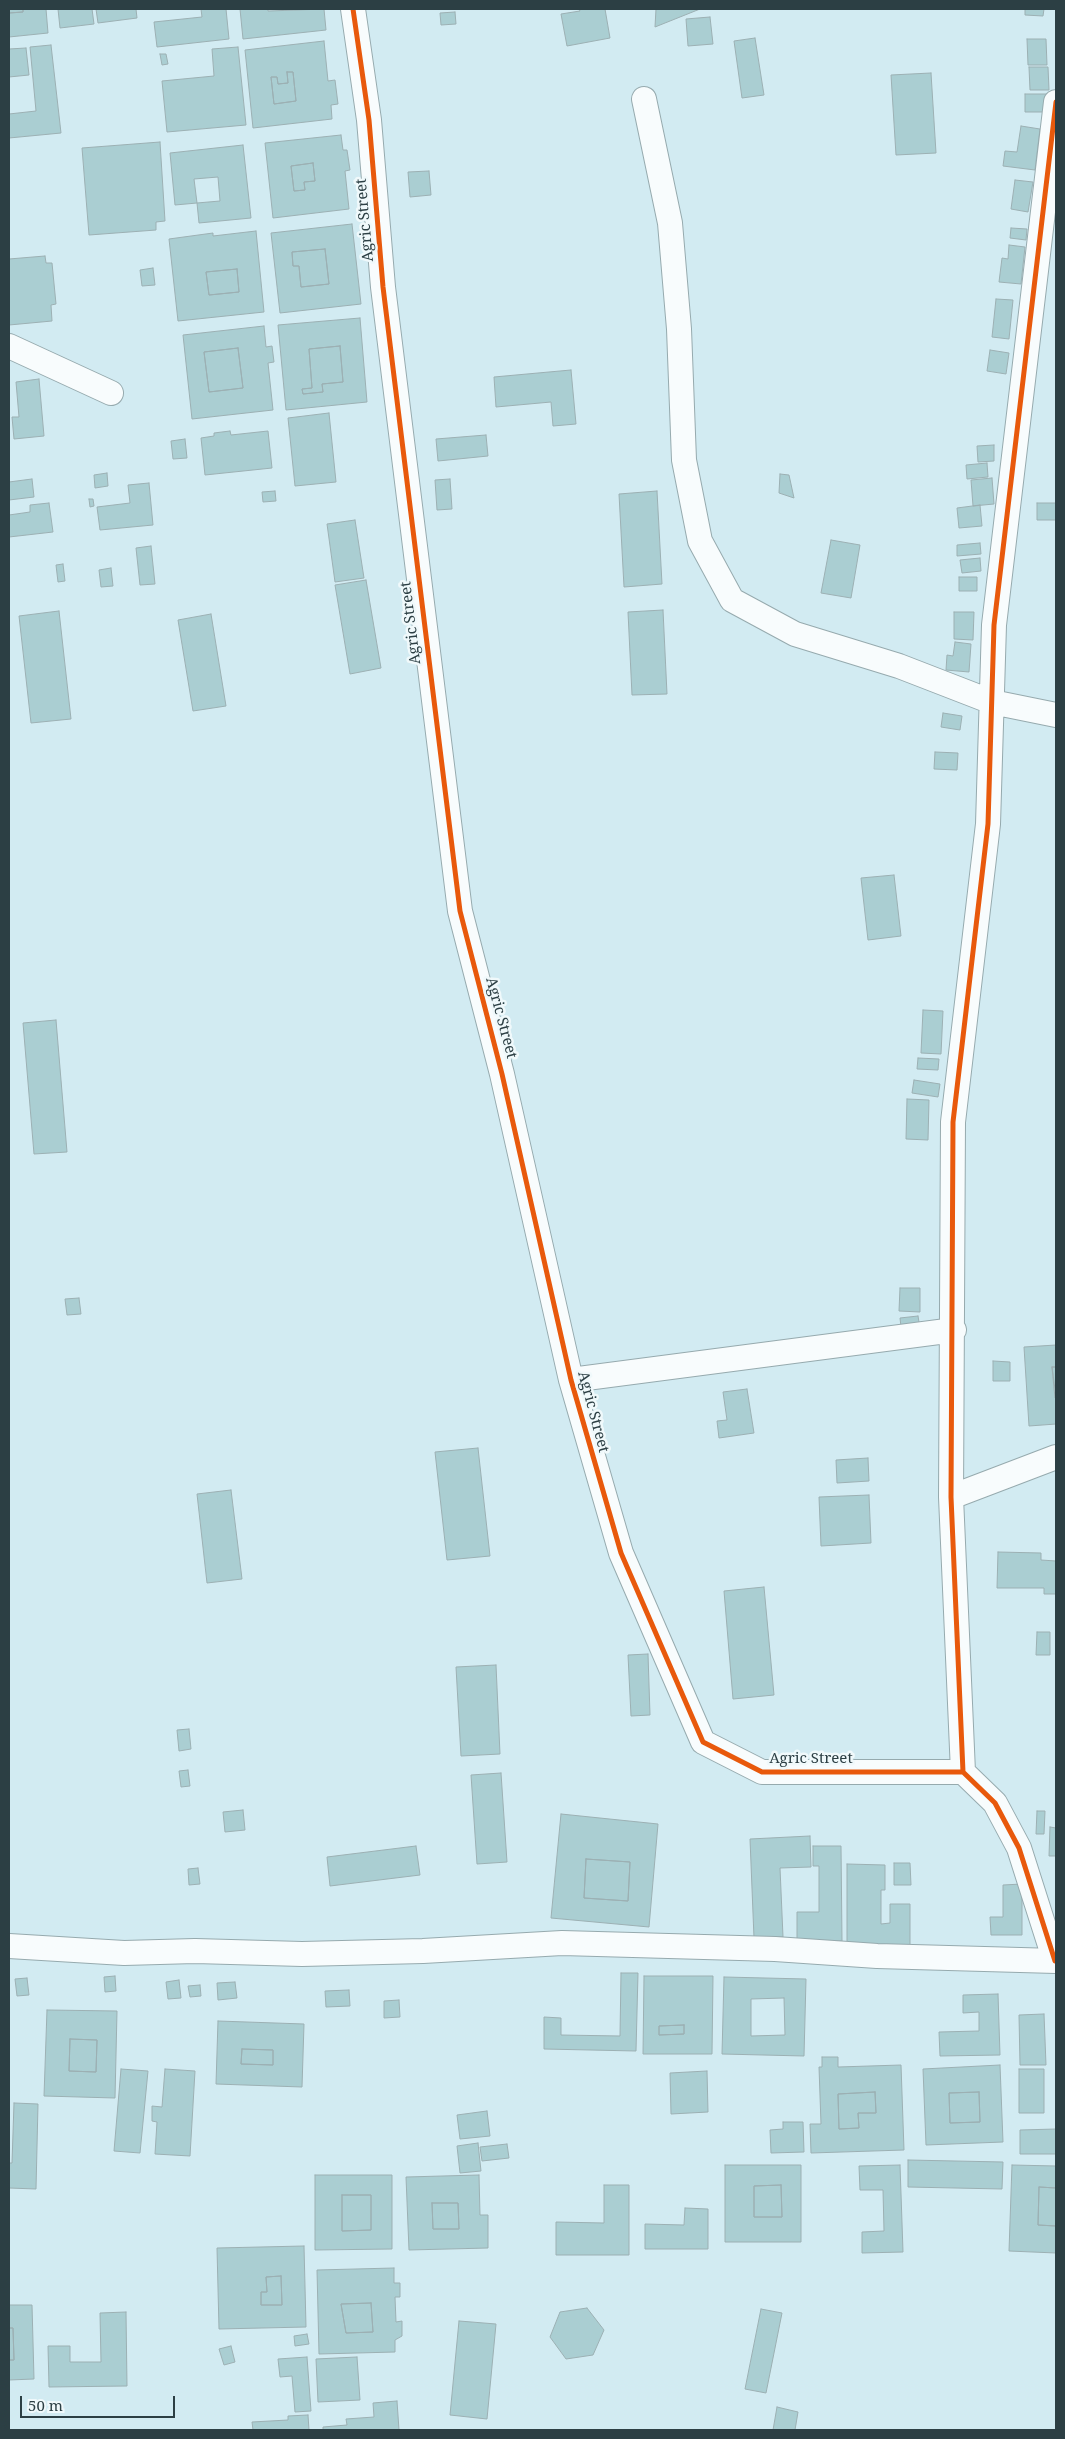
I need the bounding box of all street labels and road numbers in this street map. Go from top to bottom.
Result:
street label: Agric Street [352,178,378,262]
street label: Agric Street [397,581,425,665]
street label: Agric Street [482,975,520,1061]
street label: Agric Street [574,1369,612,1455]
street label: Agric Street [769,1750,853,1768]

